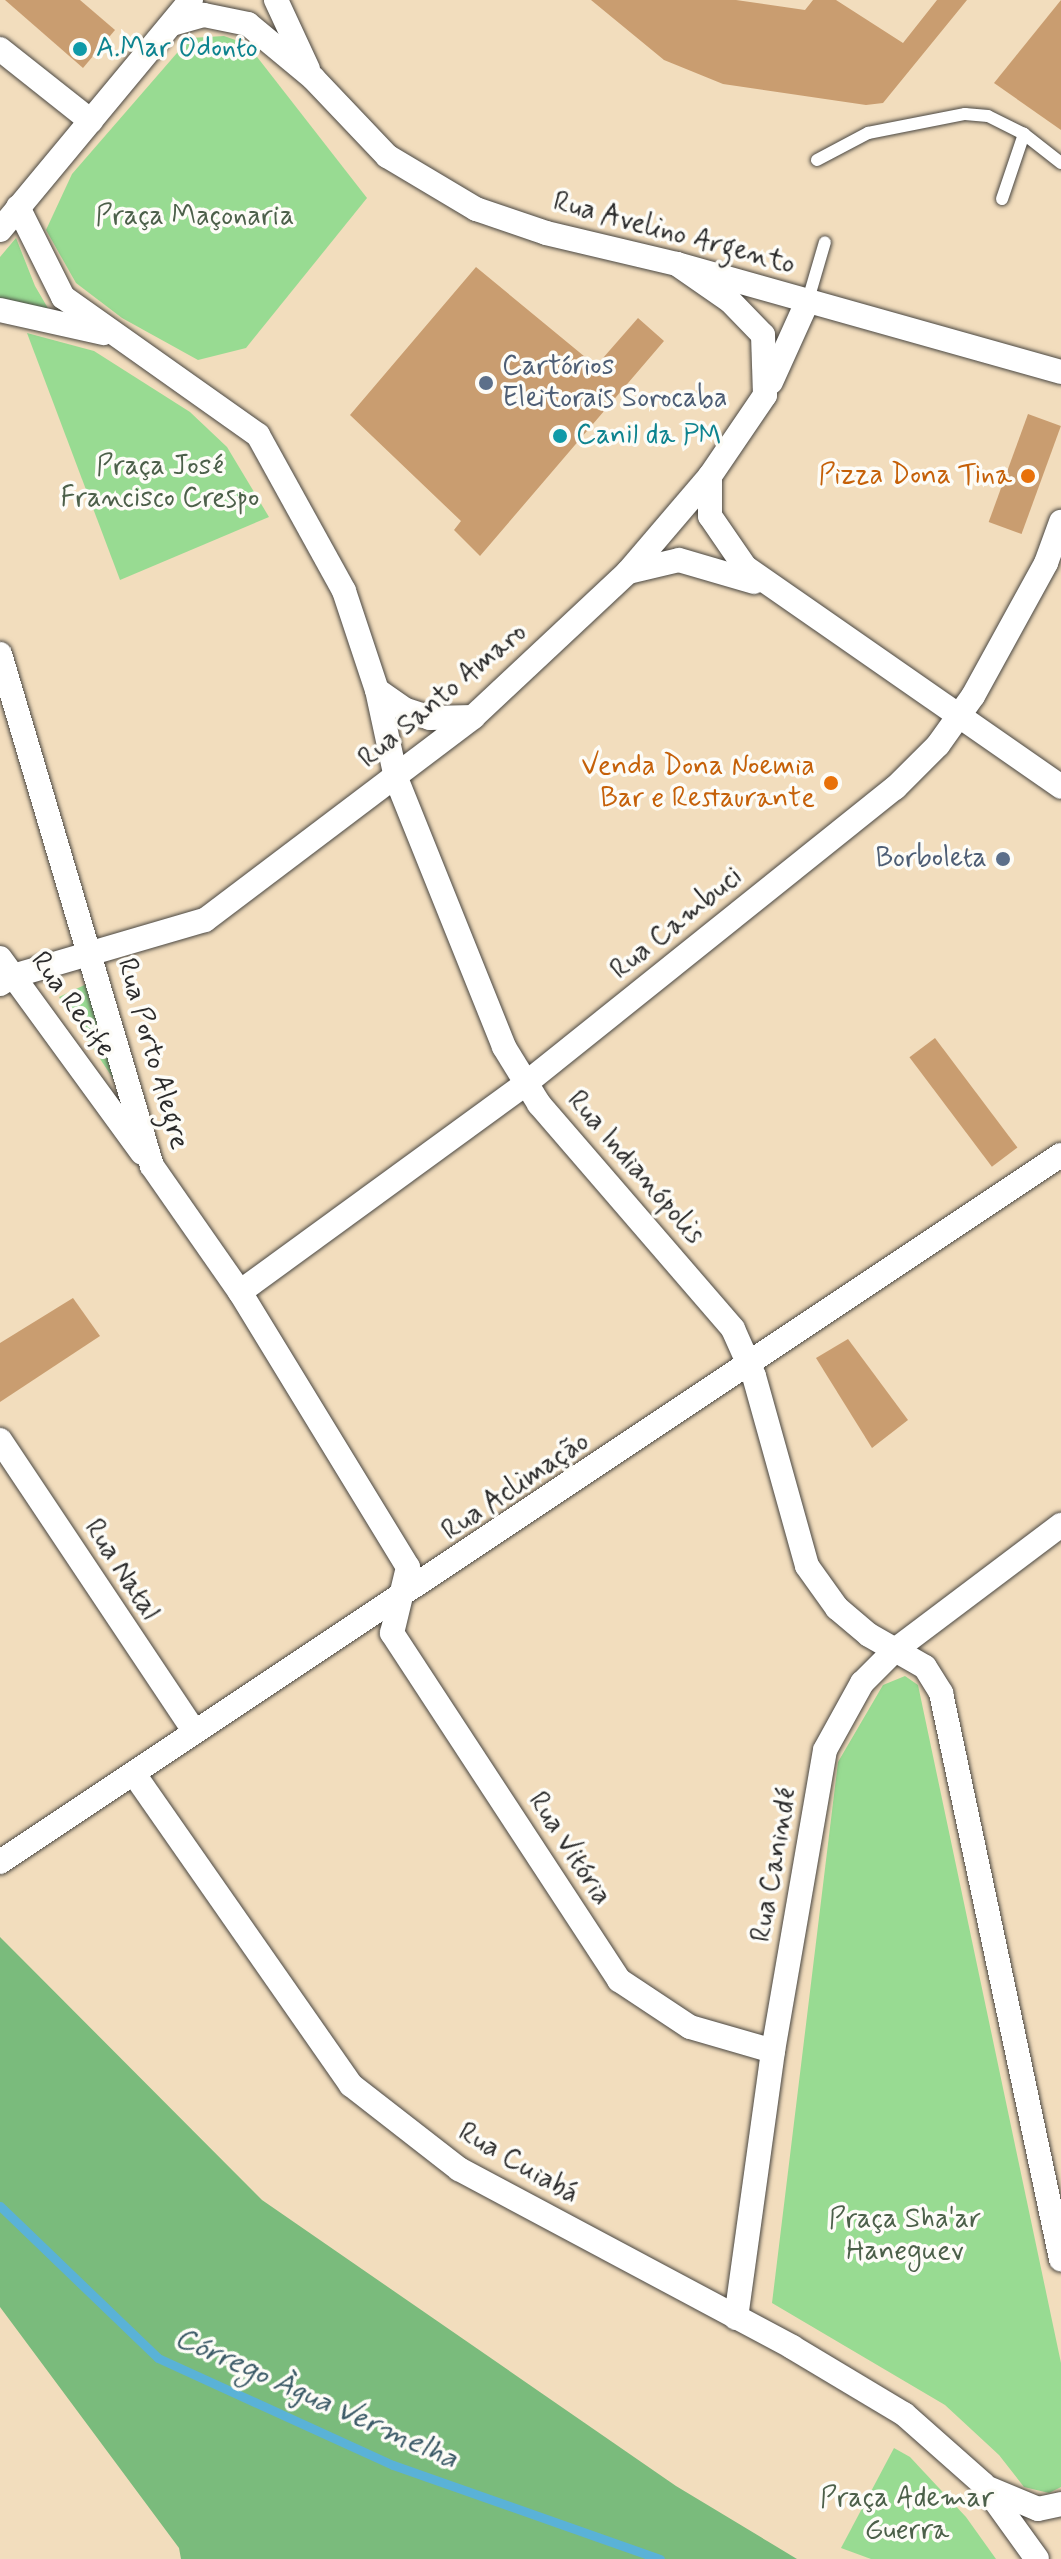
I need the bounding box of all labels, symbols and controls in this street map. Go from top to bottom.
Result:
place label: A.Mar Odonto [96,32,259,66]
marker: A.Mar Odonto [71,40,89,58]
street label: Rua Avelino Argento [551,186,797,282]
park label: Praça Maçonaria [95,200,295,234]
place label: Cartórios Eleitorais Sorocaba [502,350,728,416]
marker: Cartórios Eleitorais Sorocaba [477,374,495,392]
place label: Canil da PM [576,419,722,453]
marker: Canil da PM [551,427,569,445]
park label: Praça José Francisco Crespo [60,450,260,516]
place label: Pizza Dona Tina [824,459,1012,493]
marker: Pizza Dona Tina [1019,467,1037,485]
street label: Rua Santo Amaro [354,618,532,774]
place label: Venda Dona Noemia Bar e Restaurante [575,750,815,816]
marker: Venda Dona Noemia Bar e Restaurante [822,774,840,792]
place label: Borboleta [875,842,987,876]
marker: Borboleta [994,850,1012,868]
street label: Rua Cambuci [607,863,747,985]
street label: Rua Recife [22,945,122,1065]
street label: Rua Porto Alegre [109,956,195,1152]
street label: Rua Indianópolis [556,1081,714,1255]
street label: Rua Aclimação [436,1425,596,1549]
street label: Rua Natal [77,1514,165,1626]
street label: Rua Vitória [520,1786,618,1912]
street label: Rua Canindé [745,1786,805,1944]
street label: Rua Cuiabá [452,2116,584,2212]
park label: Praça Sha'ar Haneguev [828,2203,982,2269]
water label: Córrego Àgua Vermelha [168,2320,464,2478]
park label: Praça Ademar Guerra [819,2482,995,2548]

